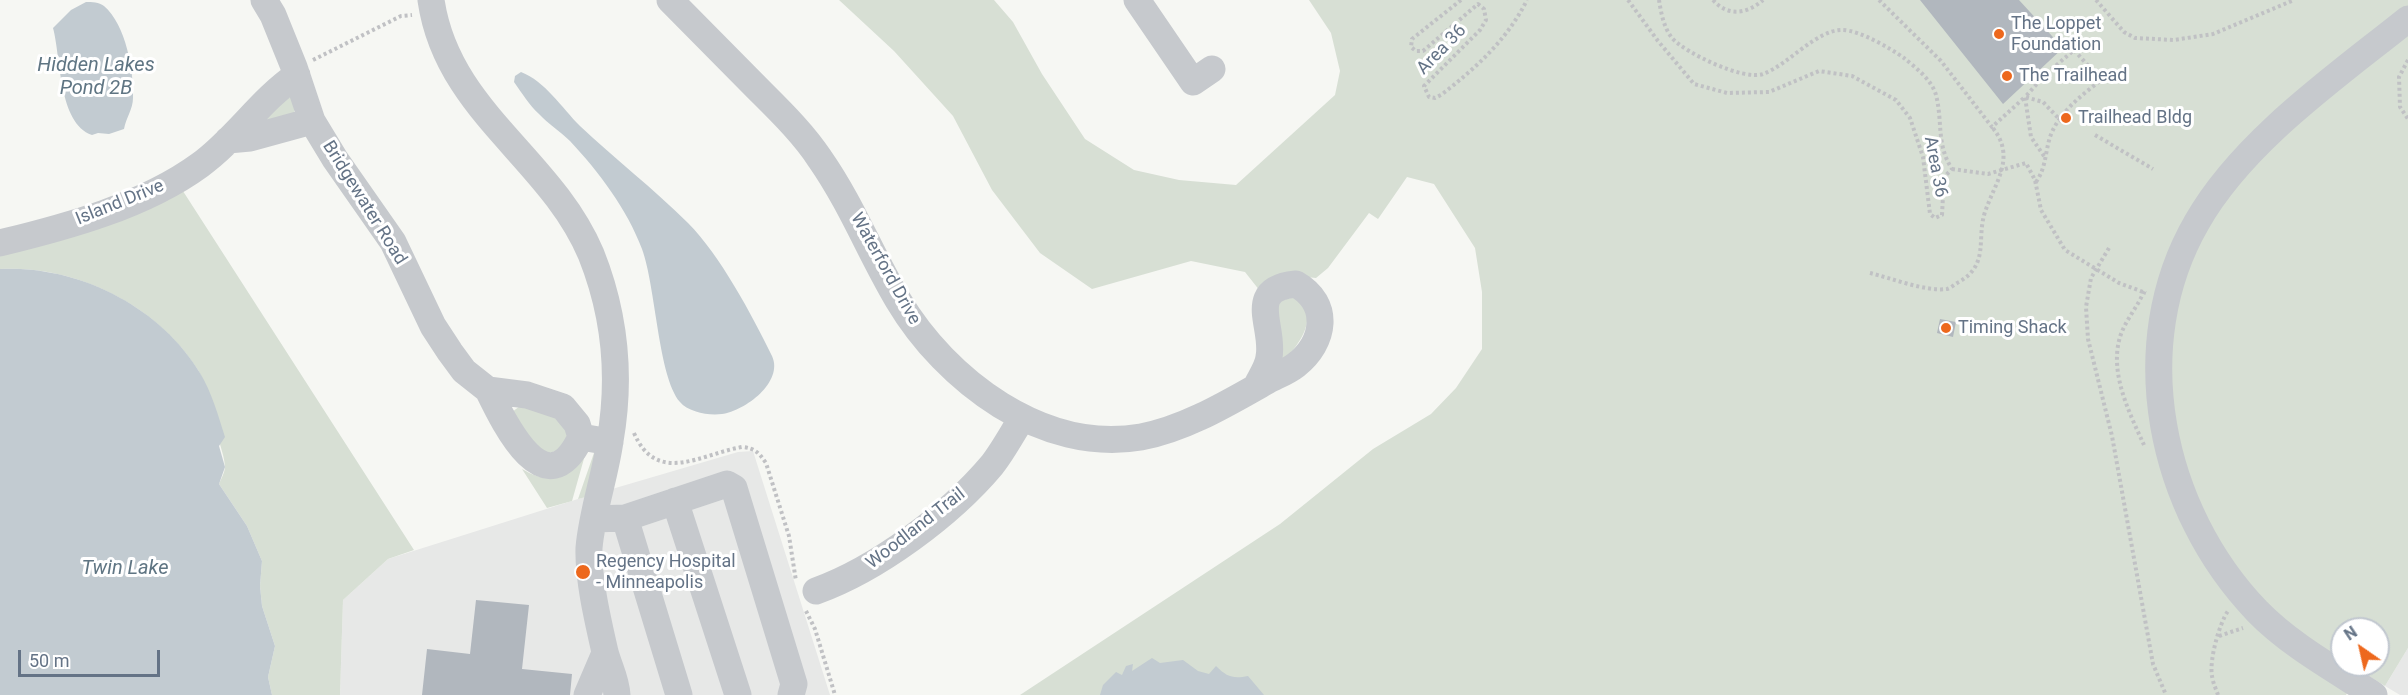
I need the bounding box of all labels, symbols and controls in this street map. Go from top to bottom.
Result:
place label: The Loppet Foundation [2011,13,2101,56]
street label: Area 36 [1413,20,1471,80]
marker: The Loppet Foundation [1992,27,2006,41]
water label: Hidden Lakes Pond 2B [37,54,155,101]
place label: The Trailhead [2019,65,2127,87]
marker: The Trailhead [2000,69,2014,83]
place label: Trailhead Bldg [2078,107,2192,129]
marker: Trailhead Bldg [2059,111,2073,125]
street label: Area 36 [1919,135,1951,199]
street label: Bridgewater Road [317,137,411,269]
street label: Island Drive [73,176,167,230]
street label: Waterford Drive [845,209,925,329]
place label: Timing Shack [1958,317,2067,339]
marker: Timing Shack [1939,321,1953,335]
street label: Woodland Trail [862,484,970,574]
place label: Regency Hospital - Minneapolis [596,551,736,594]
water label: Twin Lake [82,557,168,581]
marker: Regency Hospital - Minneapolis [574,563,592,581]
north arrow [2330,617,2390,677]
text: N [2341,622,2361,644]
scale bar [21,638,164,676]
text: 50 m [29,650,69,671]

